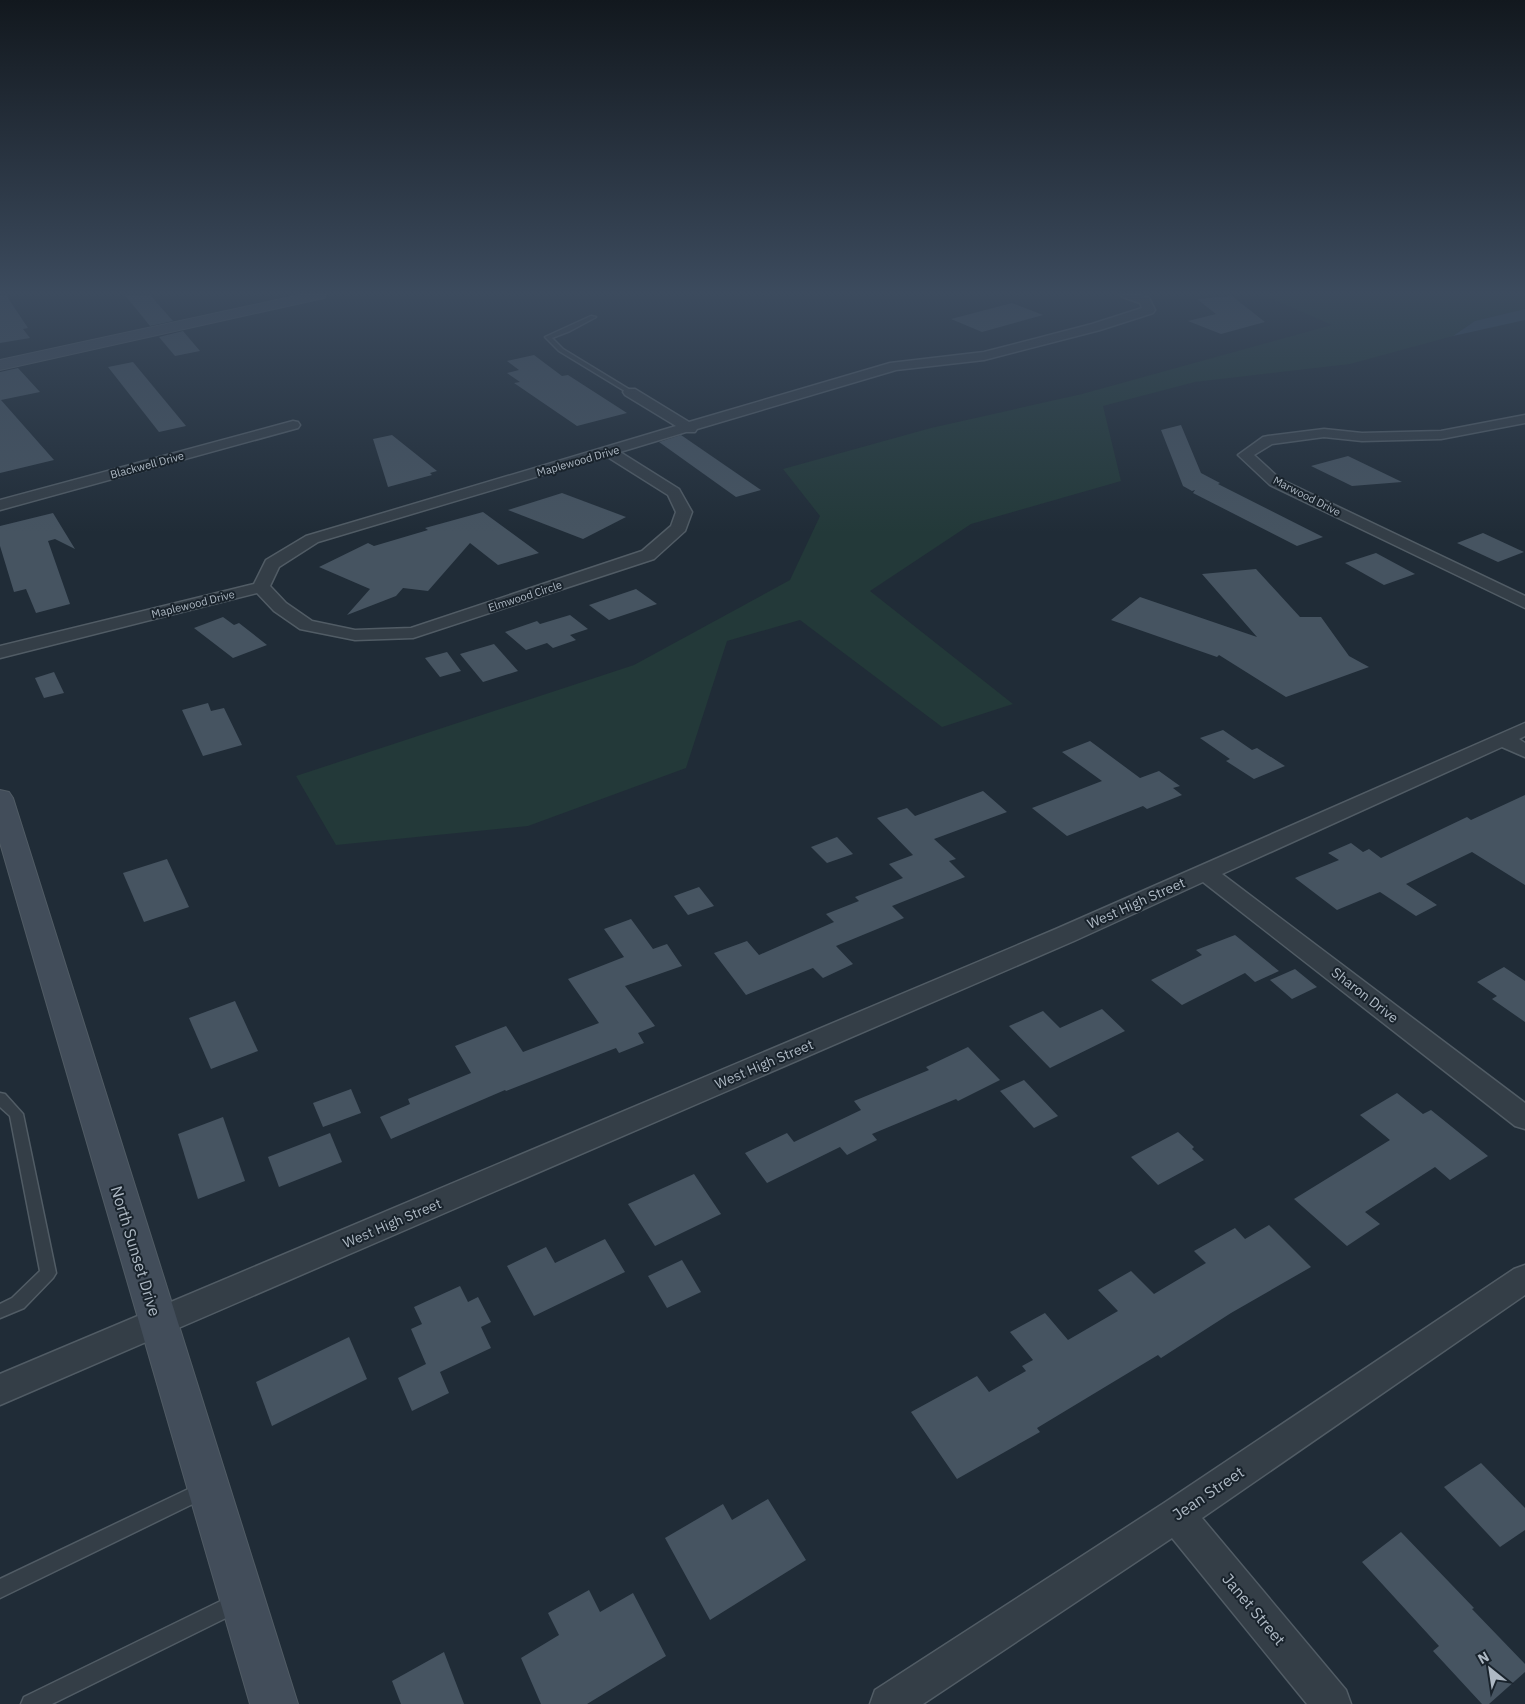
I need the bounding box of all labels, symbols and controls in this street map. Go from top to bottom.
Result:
street label: Maplewood Drive [535,443,621,479]
street label: Blackwell Drive [109,448,185,482]
street label: Marwood Drive [1271,473,1343,519]
street label: Elmwood Circle [486,577,564,615]
street label: Maplewood Drive [150,587,236,621]
street label: West High Street [1084,873,1188,933]
street label: Sharon Drive [1328,963,1402,1027]
street label: West High Street [712,1035,816,1093]
street label: North Sunset Drive [107,1183,165,1319]
street label: West High Street [340,1194,444,1252]
street label: Jean Street [1168,1462,1248,1524]
street label: Janet Street [1218,1569,1290,1649]
north arrow [1465,1644,1515,1694]
text: N [1475,1647,1492,1668]

